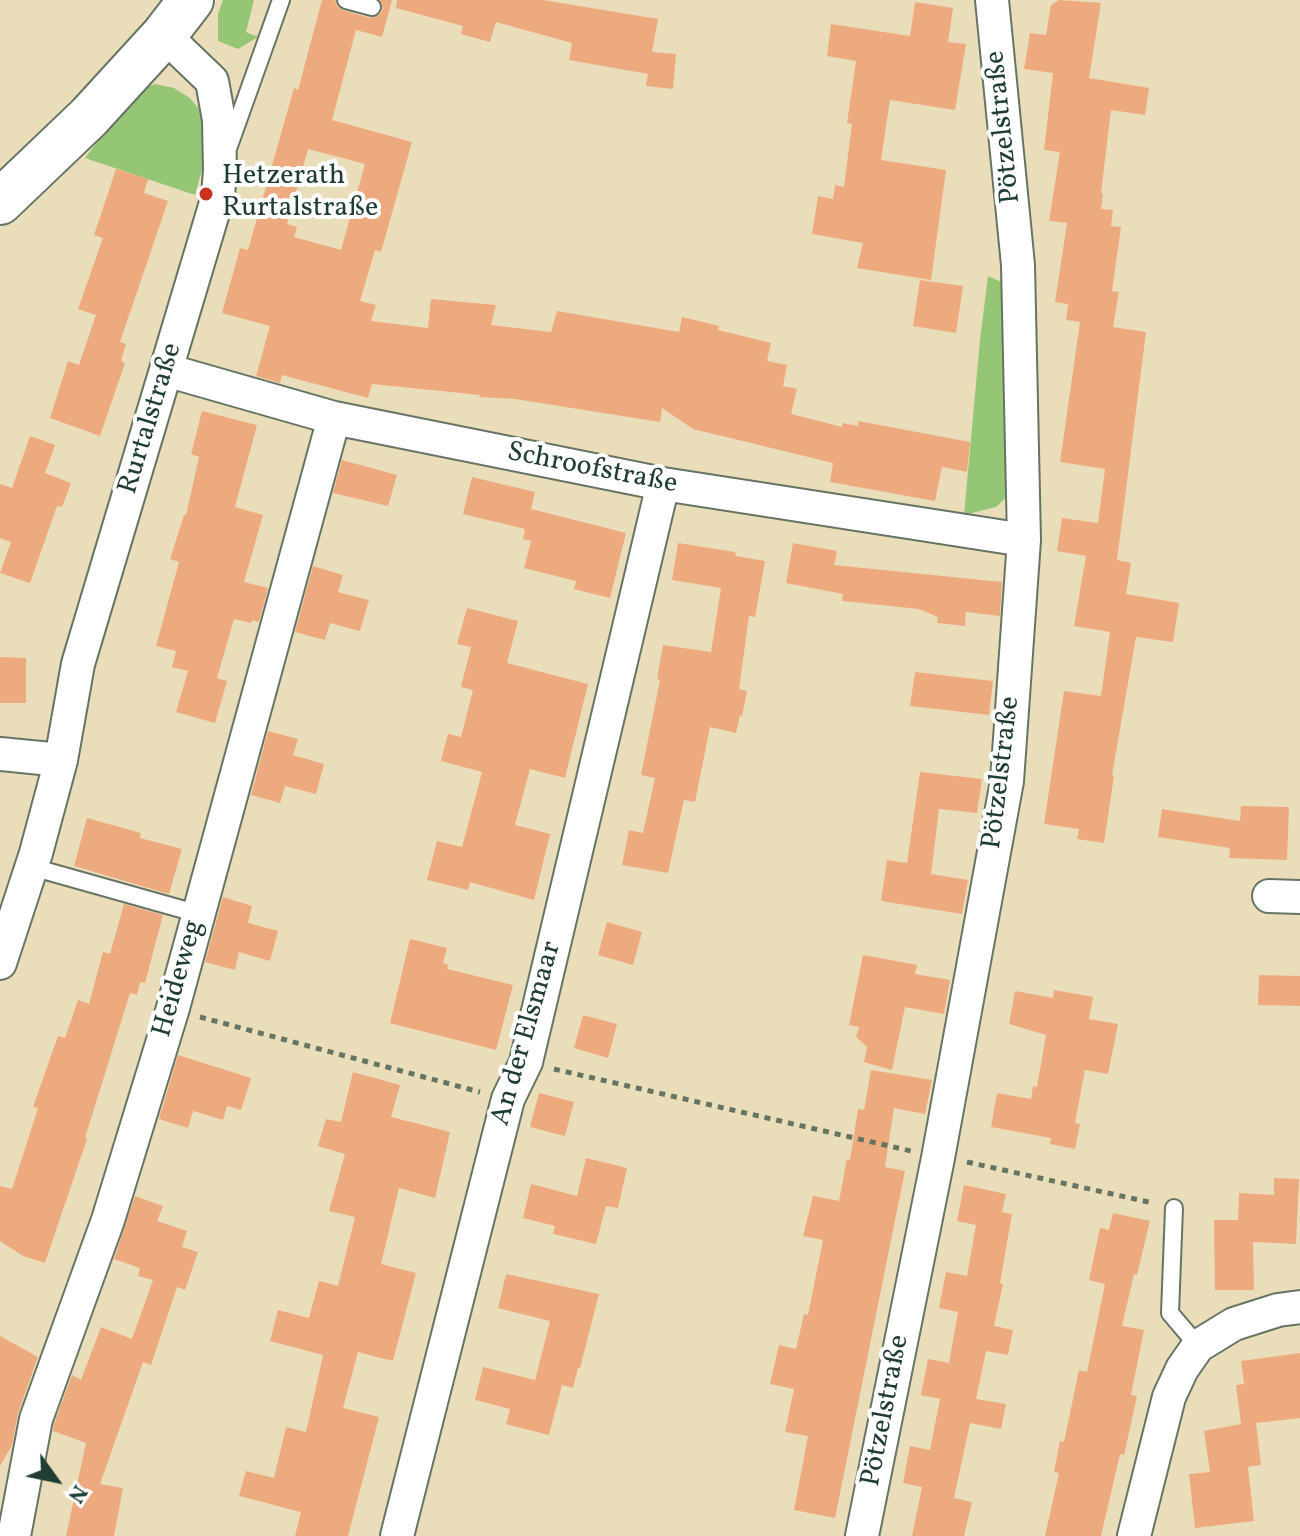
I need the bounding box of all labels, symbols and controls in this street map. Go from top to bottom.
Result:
street label: Pötzelstraße [980,49,1030,205]
place label: Hetzerath Rurtalstraße [222,161,378,227]
marker: Hetzerath Rurtalstraße [197,185,215,203]
street label: Rurtalstraße [113,339,191,499]
street label: Schroofstraße [504,437,680,503]
street label: Pötzelstraße [977,695,1029,851]
street label: Heideweg [147,916,213,1042]
street label: An der Elsmaar [486,938,570,1130]
street label: Pötzelstraße [856,1332,918,1490]
north arrow [16,1440,96,1520]
text: N [59,1478,94,1508]

